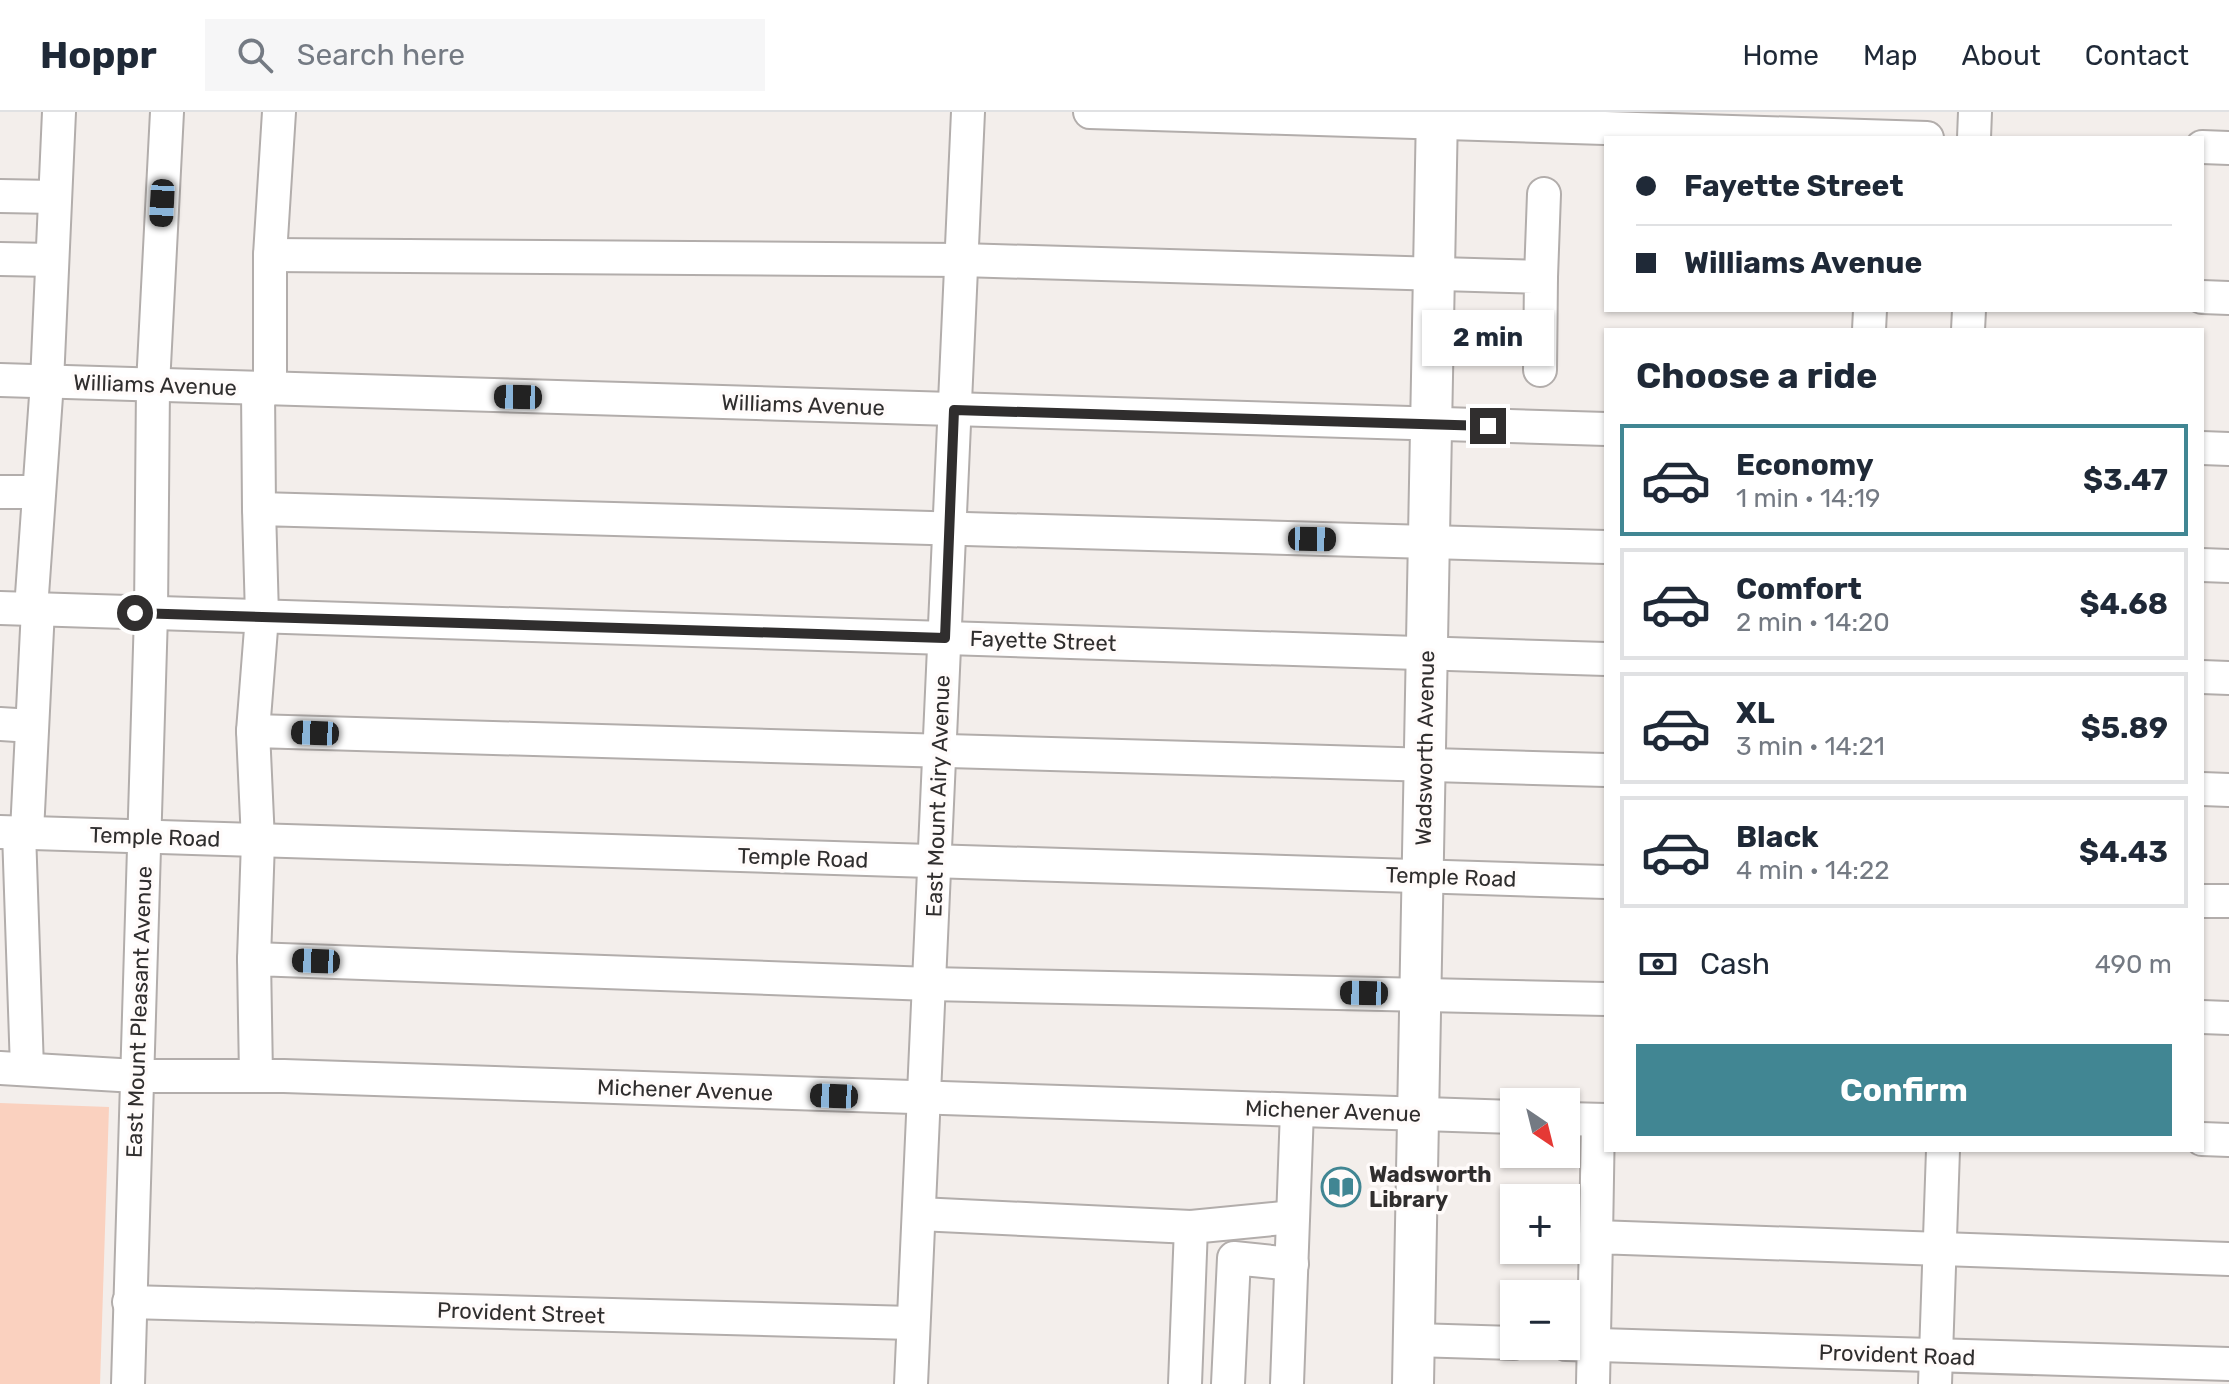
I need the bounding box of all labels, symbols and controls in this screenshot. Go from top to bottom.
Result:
search box [205,19,765,91]
text: Hoppr [40,32,157,78]
icon: search [233,33,277,77]
text: Search here [297,37,465,73]
text: Home [1742,39,1819,72]
text: Map [1863,39,1917,72]
text: About [1961,39,2041,72]
text: Contact [2085,39,2189,72]
text: Fayette Street [1684,168,1903,204]
car [149,178,175,228]
text: Williams Avenue [1684,245,1922,281]
callout: 2 min [1422,310,1554,366]
text: 2 min [1453,322,1523,353]
text: Choose a ride [1636,354,1877,397]
street label: Williams Avenue [73,369,237,401]
car [494,385,542,409]
street label: Williams Avenue [721,389,885,421]
route end [1470,408,1506,444]
icon: car [1640,444,1712,516]
text: Economy [1736,447,1874,483]
text: $3.47 [2083,462,2168,498]
text: 1 min · 14:19 [1736,483,1880,514]
car [1288,527,1336,551]
icon: car [1640,568,1712,640]
text: Comfort [1736,571,1862,607]
text: $4.68 [2079,586,2168,622]
route start [117,595,153,631]
text: 2 min · 14:20 [1736,607,1890,638]
street label: Fayette Street [969,625,1117,657]
street label: Wadsworth Avenue [1410,650,1440,846]
street label: East Mount Airy Avenue [920,674,956,918]
icon: car [1640,692,1712,764]
text: XL [1736,695,1775,731]
text: $5.89 [2081,710,2168,746]
car [291,720,339,746]
text: 3 min · 14:21 [1736,731,1885,762]
icon: car [1640,816,1712,888]
text: Black [1736,819,1819,855]
street label: Temple Road [89,821,221,853]
text: $4.43 [2079,834,2168,870]
street label: Temple Road [737,842,869,874]
text: 4 min · 14:22 [1736,855,1889,886]
street label: Temple Road [1385,861,1517,893]
street label: East Mount Pleasant Avenue [120,866,158,1158]
icon: cash [1636,942,1680,986]
text: Cash [1700,946,1770,982]
car [292,948,340,974]
text: 490 m [2095,949,2172,980]
car [1340,981,1388,1005]
button: Confirm [1636,1044,2172,1136]
street label: Michener Avenue [597,1073,773,1107]
car [810,1083,858,1109]
north arrow [1500,1088,1580,1168]
map controls [1500,1088,1580,1360]
street label: Michener Avenue [1245,1094,1421,1128]
place label: Wadsworth Library [1369,1161,1492,1213]
library icon: Wadsworth Library [1320,1166,1362,1208]
button: + [1500,1184,1580,1264]
button: − [1500,1280,1580,1360]
street label: Provident Street [436,1297,606,1329]
street label: Provident Road [1818,1339,1976,1371]

